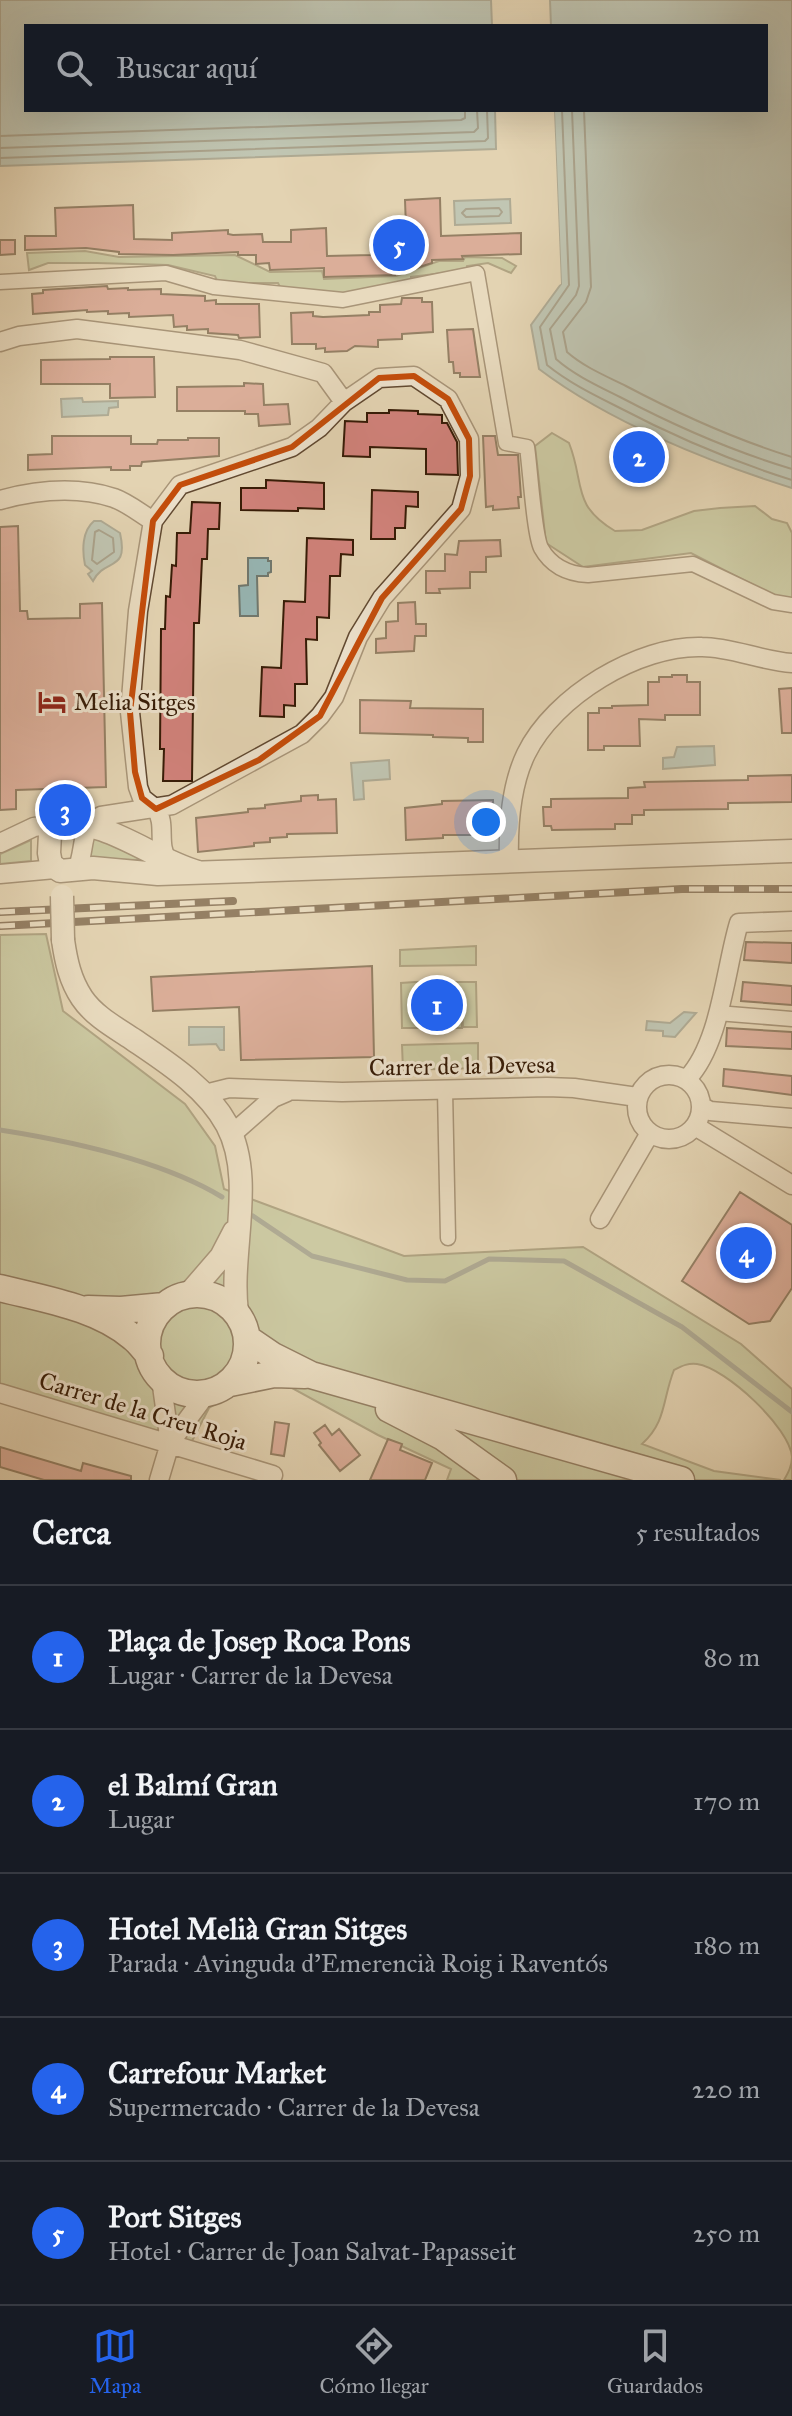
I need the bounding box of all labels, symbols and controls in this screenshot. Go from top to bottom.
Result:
search box [24,24,768,112]
icon: search [52,46,96,90]
text: Buscar aquí [116,50,257,86]
pin: 5 [373,215,425,275]
pin: 2 [613,427,665,487]
hotel icon: Melia Sitges [37,687,67,717]
place label: Melia Sitges [74,687,196,717]
pin: 3 [39,780,91,840]
your location [466,802,506,842]
pin: 1 [411,975,463,1035]
street label: Carrer de la Devesa [369,1049,556,1083]
pin: 4 [720,1223,772,1283]
street label: Carrer de la Creu Roja [36,1365,251,1457]
text: Cerca [32,1512,111,1553]
text: 5 resultados [636,1516,760,1548]
text: Plaça de Josep Roca Pons [108,1623,410,1659]
text: 1 [53,1641,63,1673]
text: 80 m [704,1641,760,1673]
text: Lugar · Carrer de la Devesa [108,1659,393,1691]
text: el Balmí Gran [108,1767,278,1803]
text: 2 [52,1785,64,1817]
text: 170 m [693,1785,760,1817]
text: Lugar [108,1803,174,1835]
text: Hotel Melià Gran Sitges [108,1911,407,1947]
text: 3 [53,1929,63,1961]
text: 180 m [693,1929,760,1961]
text: Parada · Avinguda d'Emerencià Roig i Raventós [108,1947,608,1979]
text: Carrefour Market [108,2055,326,2091]
text: 4 [51,2073,65,2105]
text: 220 m [692,2073,760,2105]
text: Supermercado · Carrer de la Devesa [108,2091,480,2123]
text: Port Sitges [108,2199,241,2235]
text: 5 [52,2217,64,2249]
text: 250 m [693,2217,760,2249]
text: Hotel · Carrer de Joan Salvat-Papasseit [108,2235,516,2267]
tab: Mapa [89,2324,141,2399]
tab: Cómo llegar [319,2324,429,2399]
tab: Guardados [607,2324,703,2399]

